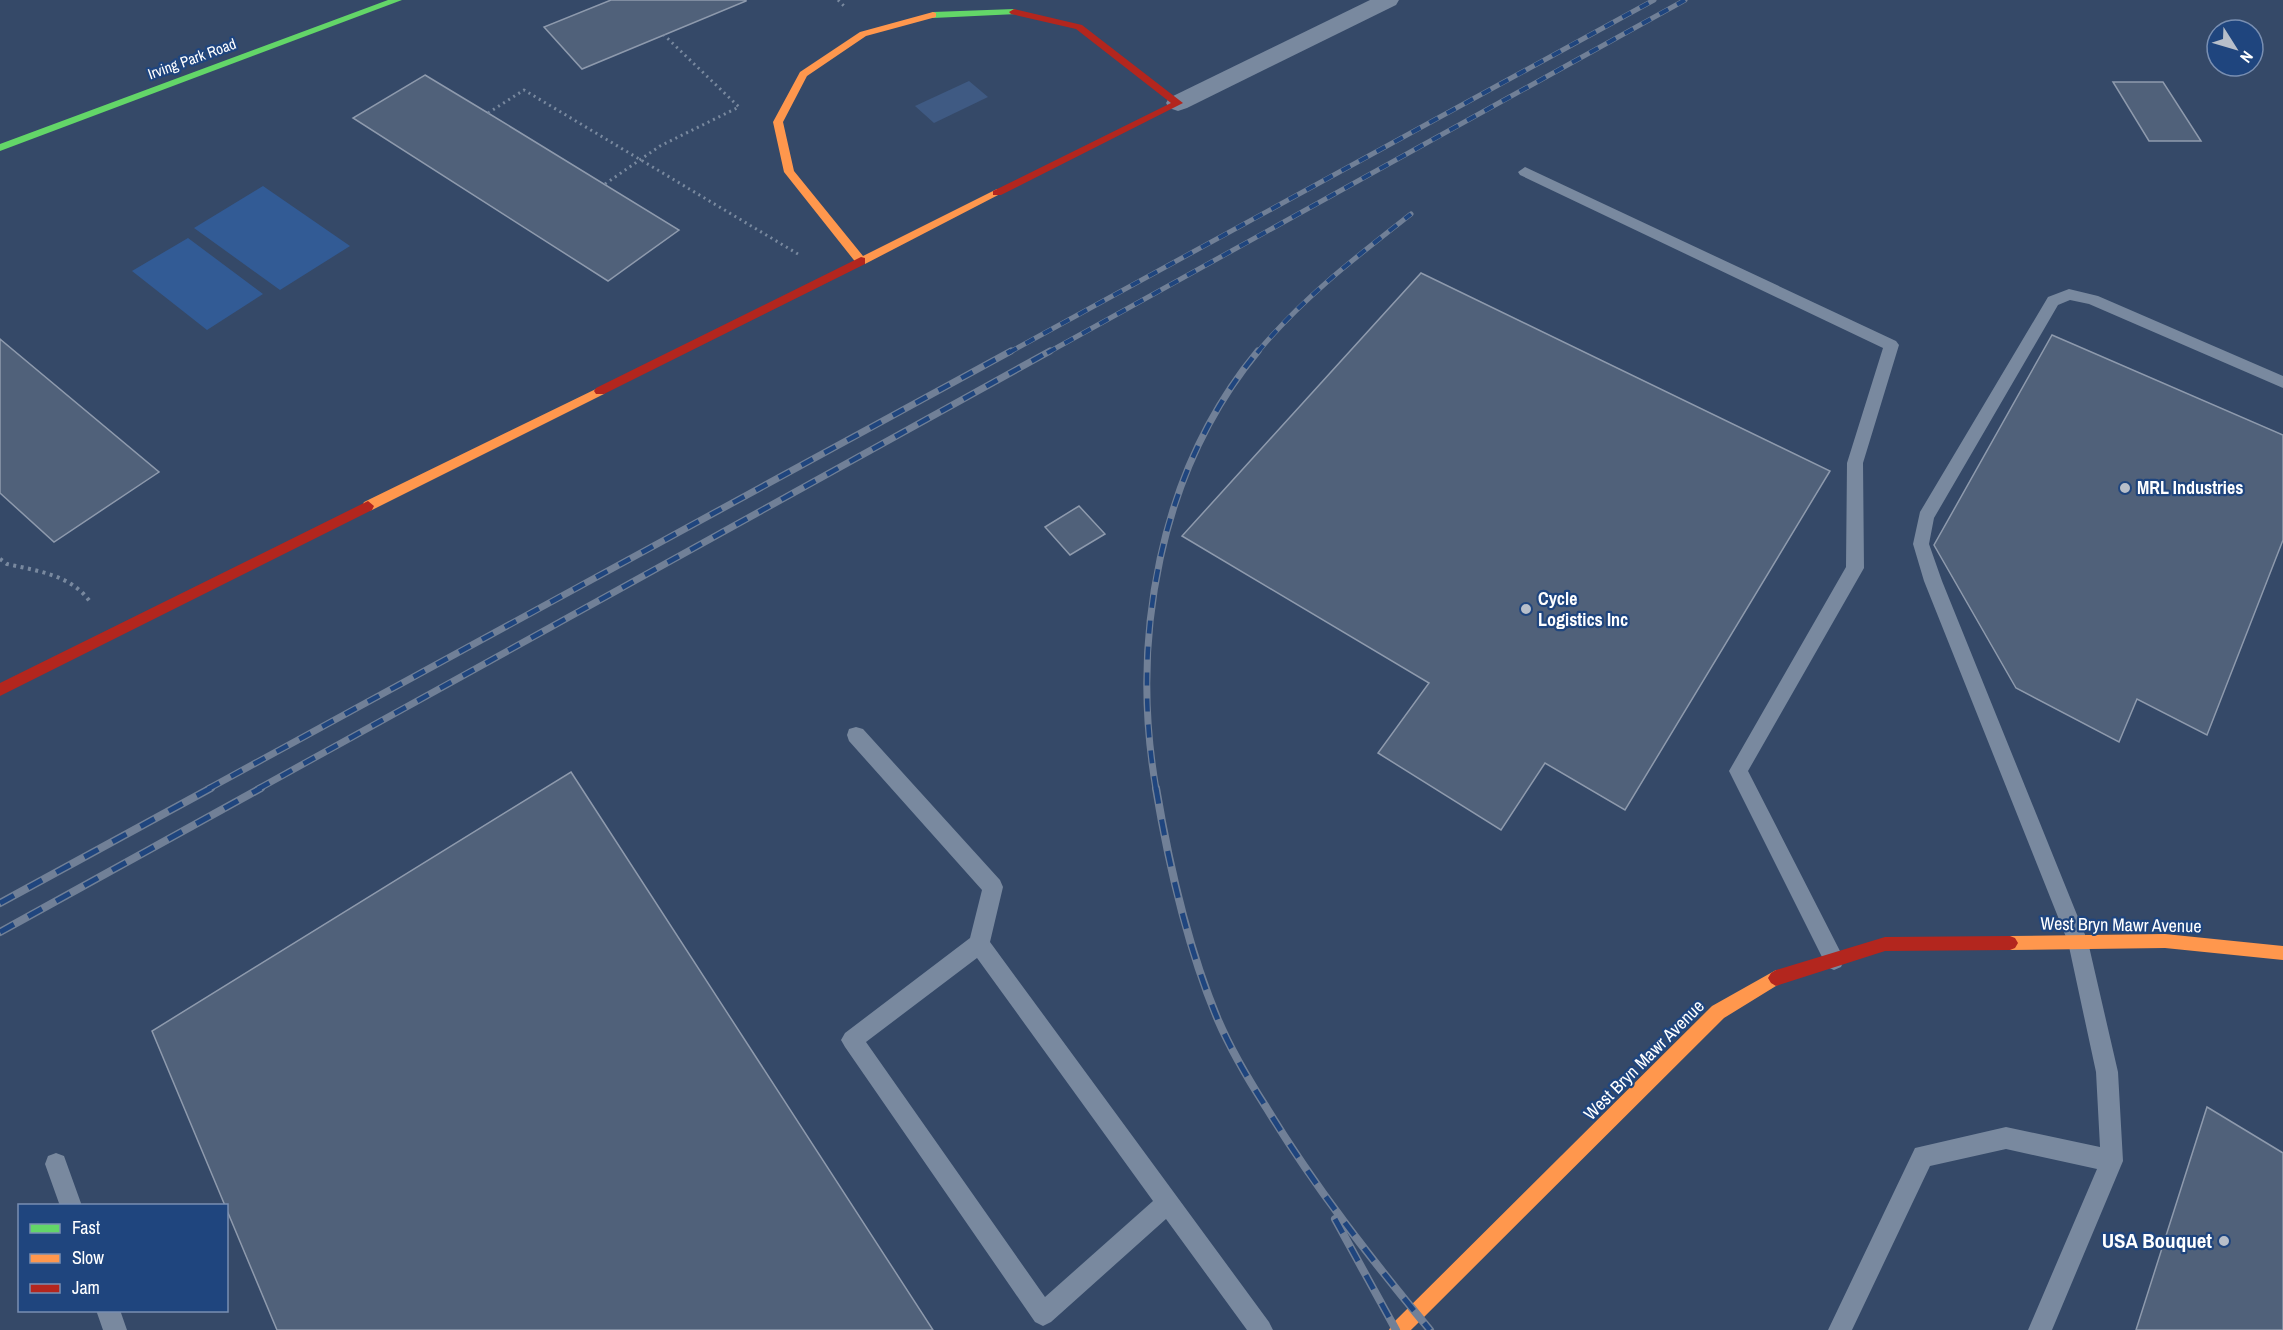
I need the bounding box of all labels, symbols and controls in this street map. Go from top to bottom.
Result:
north arrow [2205,18,2265,78]
street label: Irving Park Road [145,33,239,84]
text: N [2235,47,2259,67]
place label: MRL Industries [2137,475,2243,500]
marker: MRL Industries [2118,481,2132,495]
place label: Cycle Logistics Inc [1538,586,1628,632]
marker: Cycle Logistics Inc [1519,602,1533,616]
street label: West Bryn Mawr Avenue [2040,911,2202,938]
street label: West Bryn Mawr Avenue [1578,994,1709,1125]
legend [18,1204,228,1312]
text: Fast [72,1215,100,1240]
place label: USA Bouquet [2102,1226,2212,1255]
marker: USA Bouquet [2217,1234,2231,1248]
text: Slow [72,1245,104,1270]
text: Jam [72,1275,100,1300]

